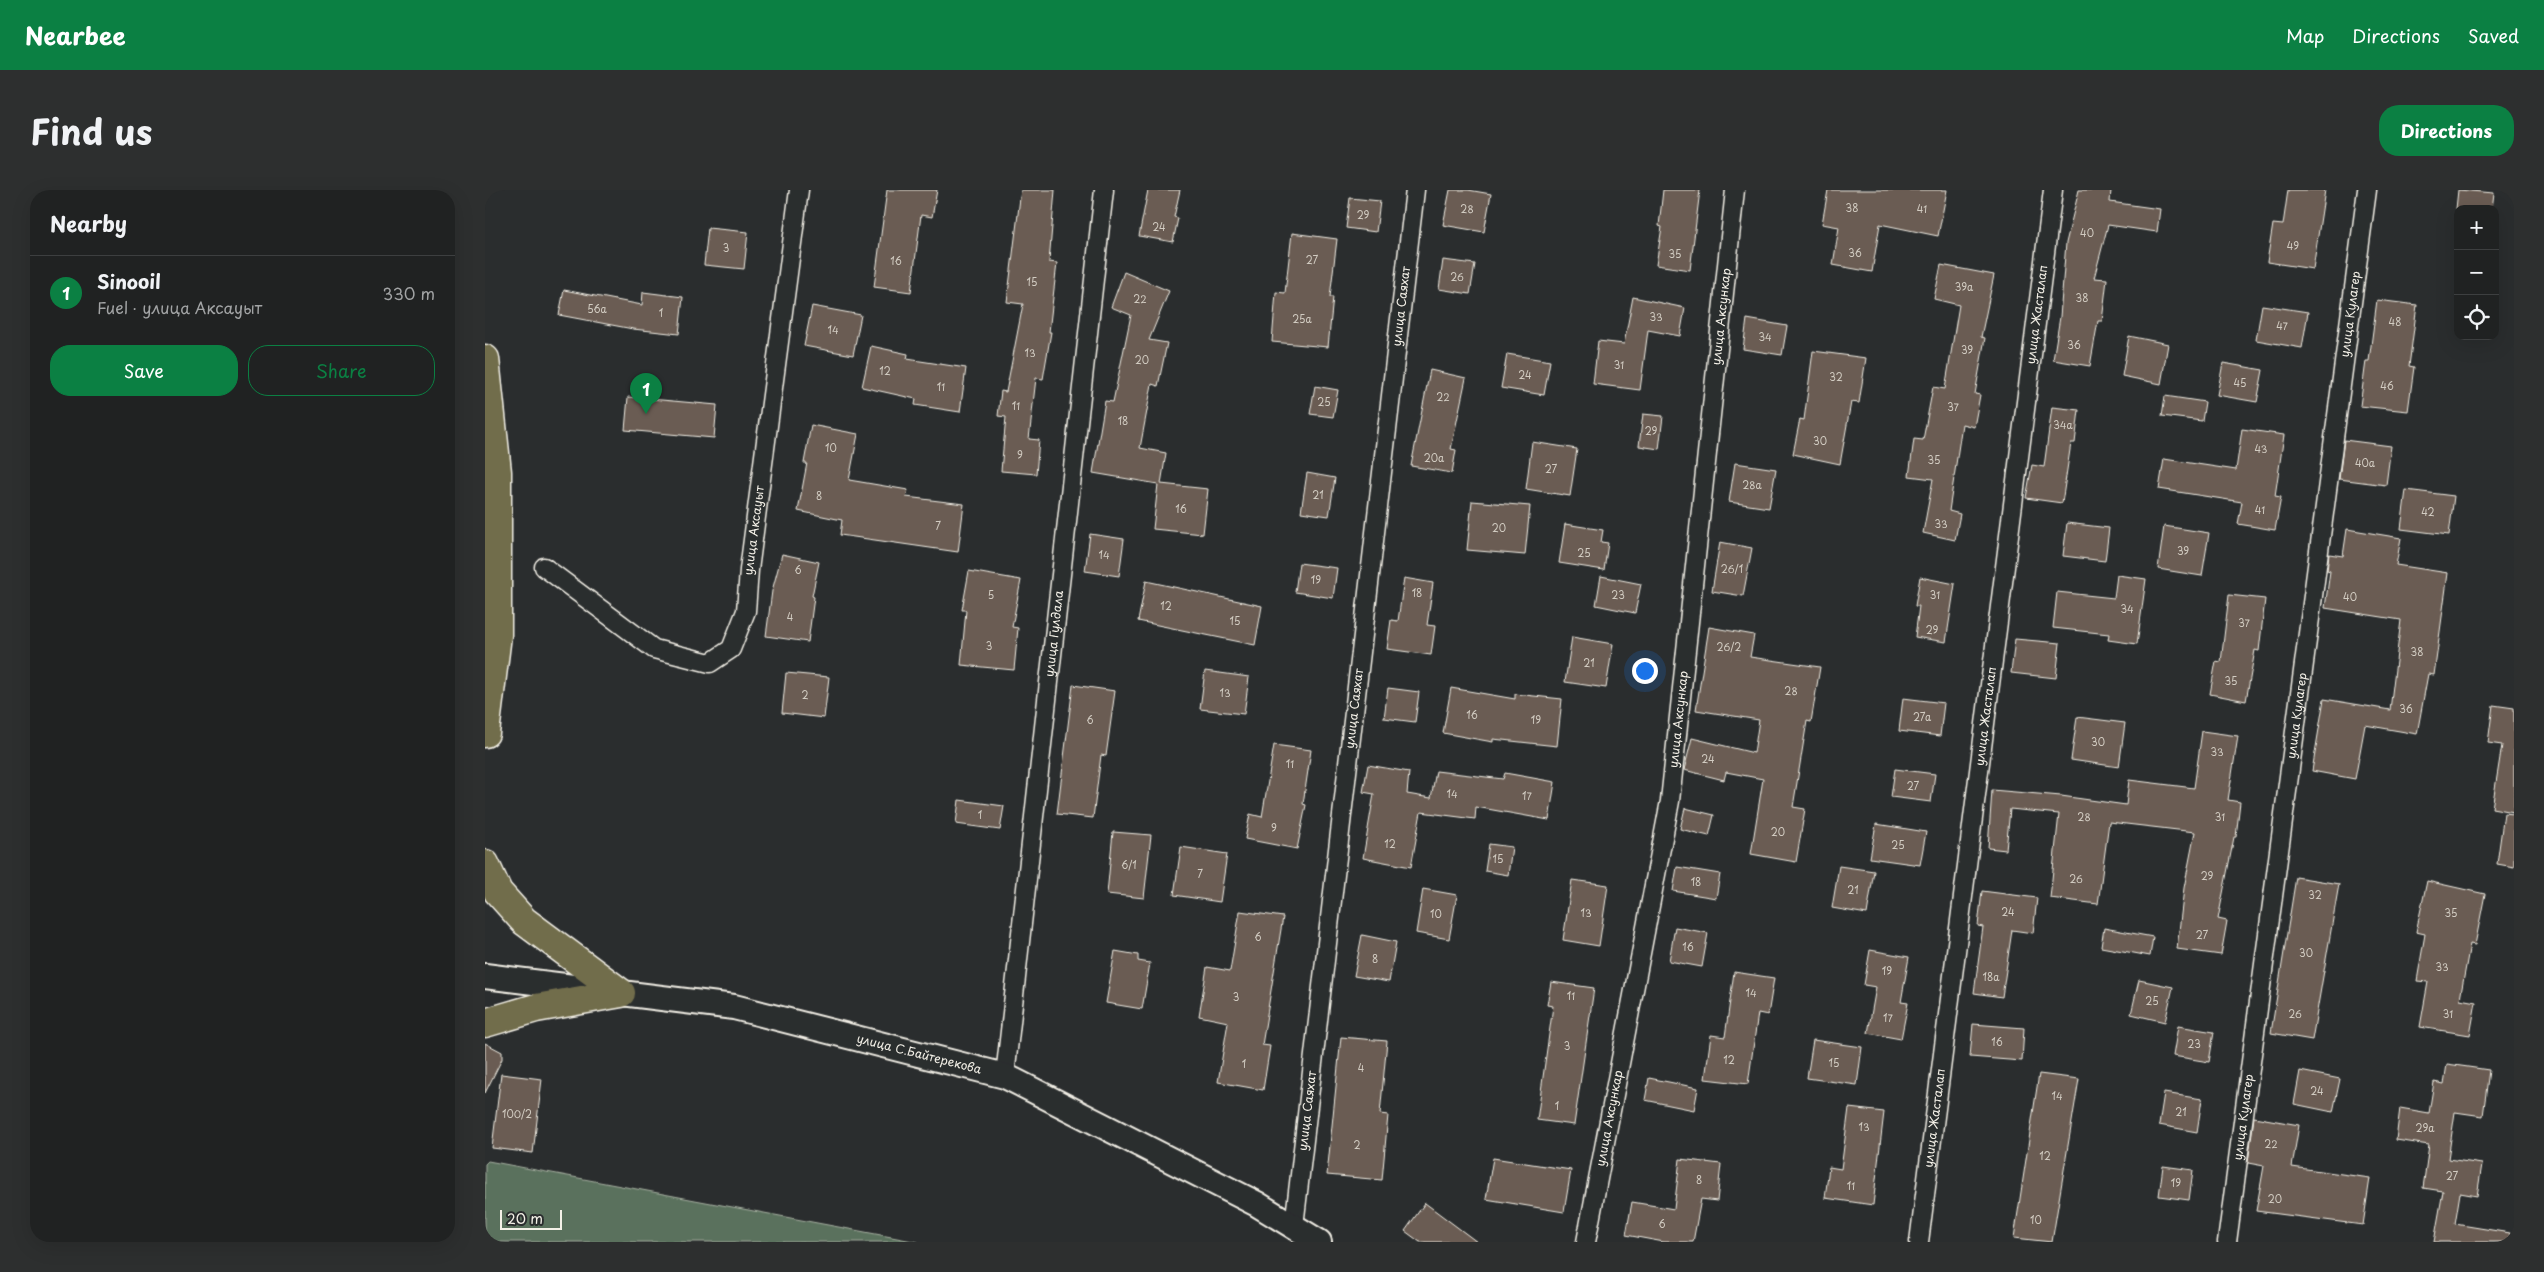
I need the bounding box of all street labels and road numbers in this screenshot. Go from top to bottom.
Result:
street label: улица Жасталап [2021,264,2051,365]
street label: улица Саяхат [1387,265,1414,347]
street label: улица Аксункар [1706,267,1735,366]
street label: улица Кулагер [2335,270,2364,358]
street label: улица Аксауыт [739,484,768,576]
street label: улица Гулдала [1040,589,1067,678]
street label: улица Жасталап [1970,666,2000,767]
street label: улица Саяхат [1340,667,1367,749]
street label: улица Аксункар [1664,670,1692,769]
street label: улица Кулагер [2281,671,2311,760]
street label: улица С.Байтерекова [855,1029,984,1078]
street label: улица Жасталап [1919,1067,1949,1168]
street label: улица Аксункар [1591,1068,1627,1168]
street label: улица Саяхат [1293,1069,1320,1152]
street label: улица Кулагер [2228,1073,2257,1161]

